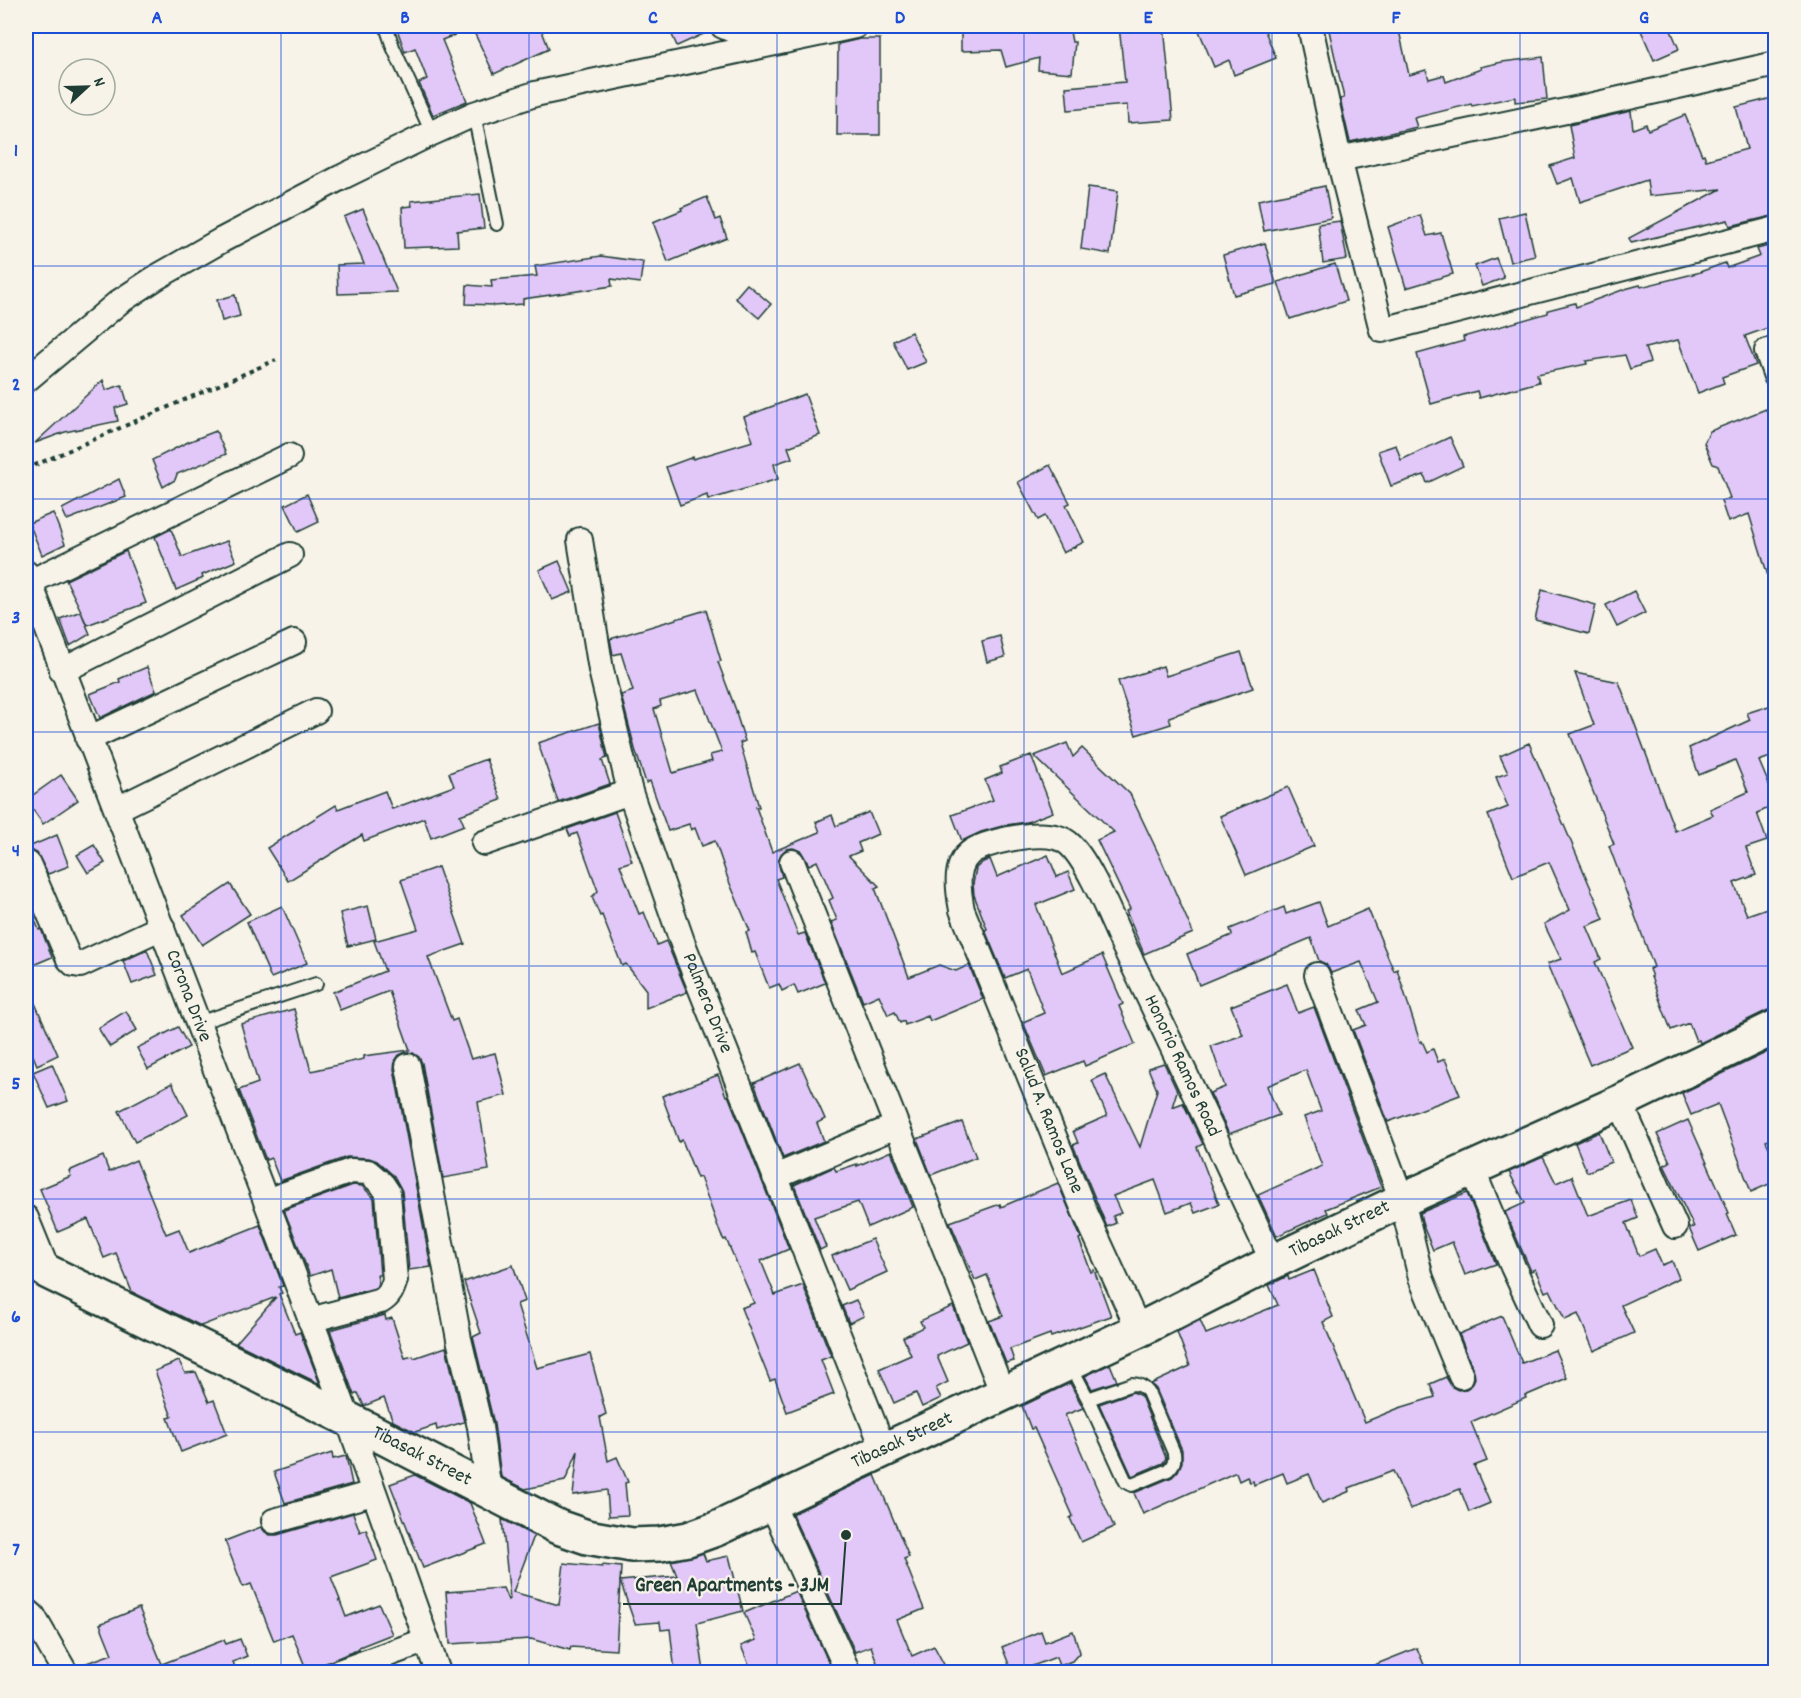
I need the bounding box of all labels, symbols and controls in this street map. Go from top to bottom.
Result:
text: A [152,5,163,33]
text: B [400,5,410,33]
text: C [648,5,658,33]
text: D [895,5,906,33]
text: E [1143,5,1153,33]
text: F [1392,5,1402,33]
text: G [1639,5,1649,33]
north arrow [57,57,117,117]
text: N [86,74,111,90]
text: 1 [14,138,18,166]
text: 2 [12,372,20,400]
text: 3 [12,605,20,633]
text: 4 [12,838,20,866]
street label: Corona Drive [157,946,218,1047]
street label: Palmera Drive [674,949,739,1058]
street label: Honorio Ramos Road [1136,991,1227,1142]
street label: Salud A. Ramos Lane [1006,1044,1090,1198]
text: 5 [11,1071,21,1099]
street label: Tibasak Street [1285,1194,1395,1266]
text: 6 [11,1304,21,1332]
street label: Tibasak Street [847,1405,958,1477]
street label: Tibasak Street [367,1419,476,1494]
text: 7 [12,1537,20,1565]
callout: Green Apartments - 3JM [623,1565,841,1604]
text: Green Apartments - 3JM [635,1572,829,1602]

